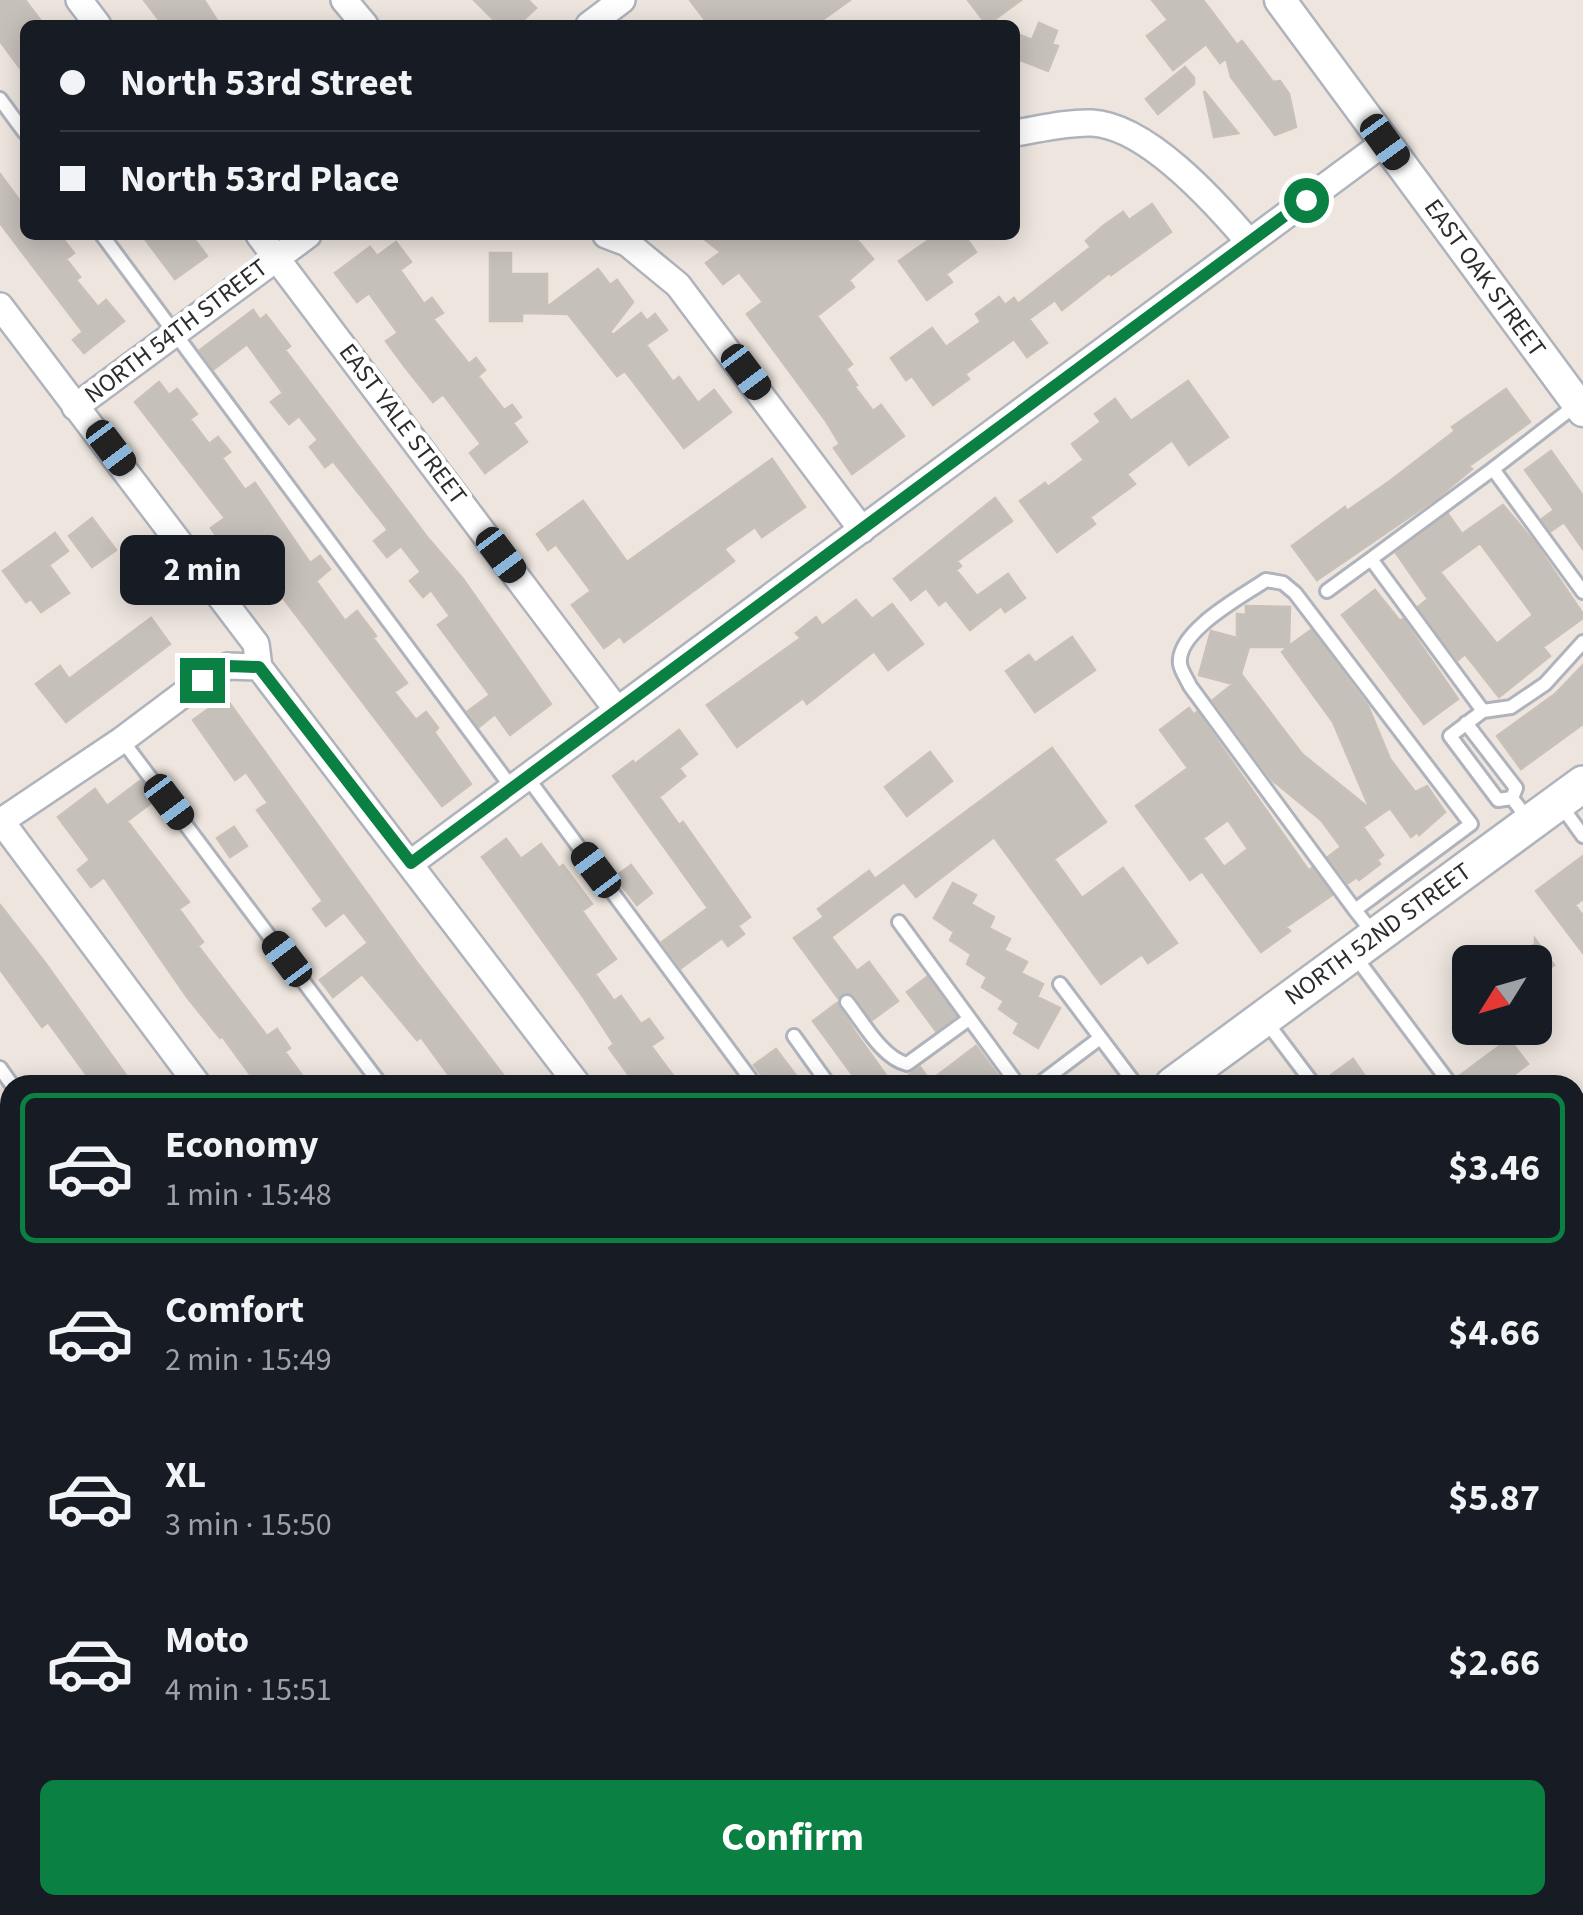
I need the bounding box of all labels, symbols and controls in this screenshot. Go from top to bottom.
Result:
text: North 53rd Street [120,56,412,110]
car [1355,109,1415,175]
text: North 53rd Place [120,152,400,206]
route start [1284,178,1329,223]
street label: EAST OAK STREET [1415,192,1555,364]
street label: NORTH 54TH STREET [77,250,275,412]
street label: EAST YALE STREET [330,336,476,512]
car [716,339,776,405]
car [81,415,141,481]
car [471,522,531,588]
callout: 2 min [120,535,284,605]
text: 2 min [164,547,241,593]
route end [180,658,225,703]
car [139,769,199,835]
car [566,837,626,903]
street label: NORTH 52ND STREET [1277,854,1479,1014]
car [257,926,317,992]
north arrow [1452,945,1552,1045]
map controls [1452,945,1552,1045]
text: Economy [165,1118,318,1172]
icon: car [45,1123,135,1213]
text: $3.46 [1448,1141,1540,1195]
text: 1 min · 15:48 [165,1172,332,1218]
text: Comfort [165,1283,304,1337]
icon: car [45,1288,135,1378]
text: $4.66 [1448,1306,1540,1360]
text: 2 min · 15:49 [165,1337,332,1383]
text: XL [165,1448,206,1502]
icon: car [45,1453,135,1543]
text: $5.87 [1448,1471,1540,1525]
text: 3 min · 15:50 [165,1502,332,1548]
text: Moto [165,1613,249,1667]
icon: car [45,1618,135,1708]
text: $2.66 [1448,1636,1540,1690]
text: 4 min · 15:51 [165,1667,332,1713]
button: Confirm [40,1780,1545,1895]

